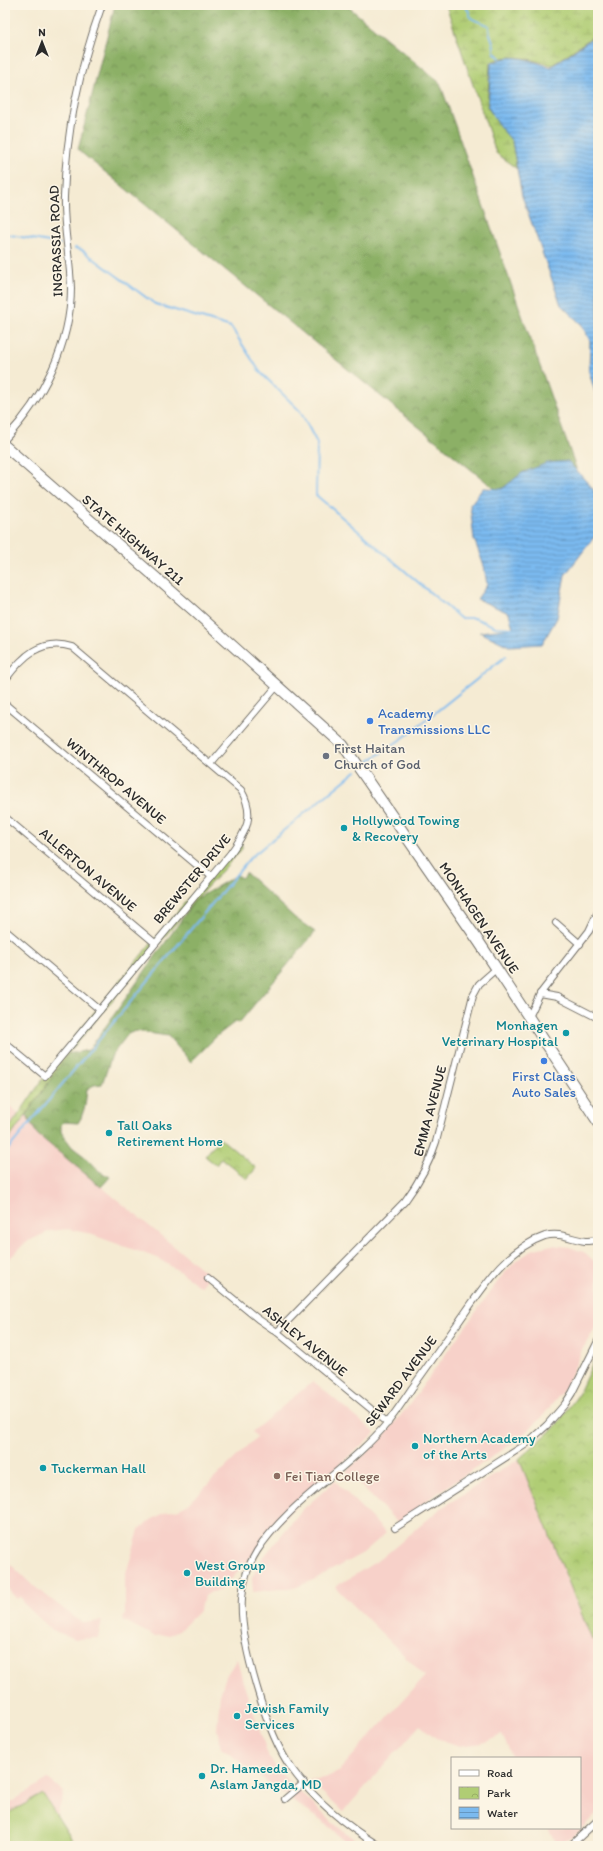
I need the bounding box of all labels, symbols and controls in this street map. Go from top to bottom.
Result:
north arrow [22,22,62,62]
text: N [38,26,46,39]
street label: INGRASSIA ROAD [46,185,66,297]
street label: STATE HIGHWAY 211 [78,491,188,589]
place label: Academy Transmissions LLC [378,705,491,738]
marker: Academy Transmissions LLC [365,716,375,726]
street label: WINTHROP AVENUE [62,734,170,828]
place label: First Haitan Church of God [334,740,421,773]
marker: First Haitan Church of God [321,751,331,761]
place label: Hollywood Towing & Recovery [352,812,460,845]
marker: Hollywood Towing & Recovery [339,823,349,833]
street label: ALLERTON AVENUE [36,824,140,916]
street label: BREWSTER DRIVE [150,830,235,927]
street label: MONHAGEN AVENUE [435,859,523,977]
place label: Monhagen Veterinary Hospital [442,1017,558,1050]
marker: Monhagen Veterinary Hospital [561,1028,571,1038]
marker: First Class Auto Sales [539,1056,549,1066]
street label: EMMA AVENUE [410,1063,450,1158]
place label: First Class Auto Sales [512,1068,576,1101]
place label: Tall Oaks Retirement Home [117,1117,223,1150]
marker: Tall Oaks Retirement Home [104,1128,114,1138]
street label: ASHLEY AVENUE [259,1302,351,1380]
street label: SEWARD AVENUE [361,1332,441,1430]
place label: Northern Academy of the Arts [423,1430,536,1463]
marker: Northern Academy of the Arts [410,1441,420,1451]
place label: Tuckerman Hall [51,1460,146,1477]
marker: Tuckerman Hall [38,1463,48,1473]
place label: Fei Tian College [285,1468,380,1485]
marker: Fei Tian College [272,1471,282,1481]
place label: West Group Building [195,1557,265,1590]
marker: West Group Building [182,1568,192,1578]
place label: Jewish Family Services [245,1700,329,1733]
marker: Jewish Family Services [232,1711,242,1721]
legend [451,1757,581,1829]
place label: Dr. Hameeda Aslam Jangda, MD [210,1760,322,1793]
text: Road [487,1766,513,1780]
marker: Dr. Hameeda Aslam Jangda, MD [197,1771,207,1781]
text: Park [487,1786,511,1800]
text: Water [487,1806,518,1820]

